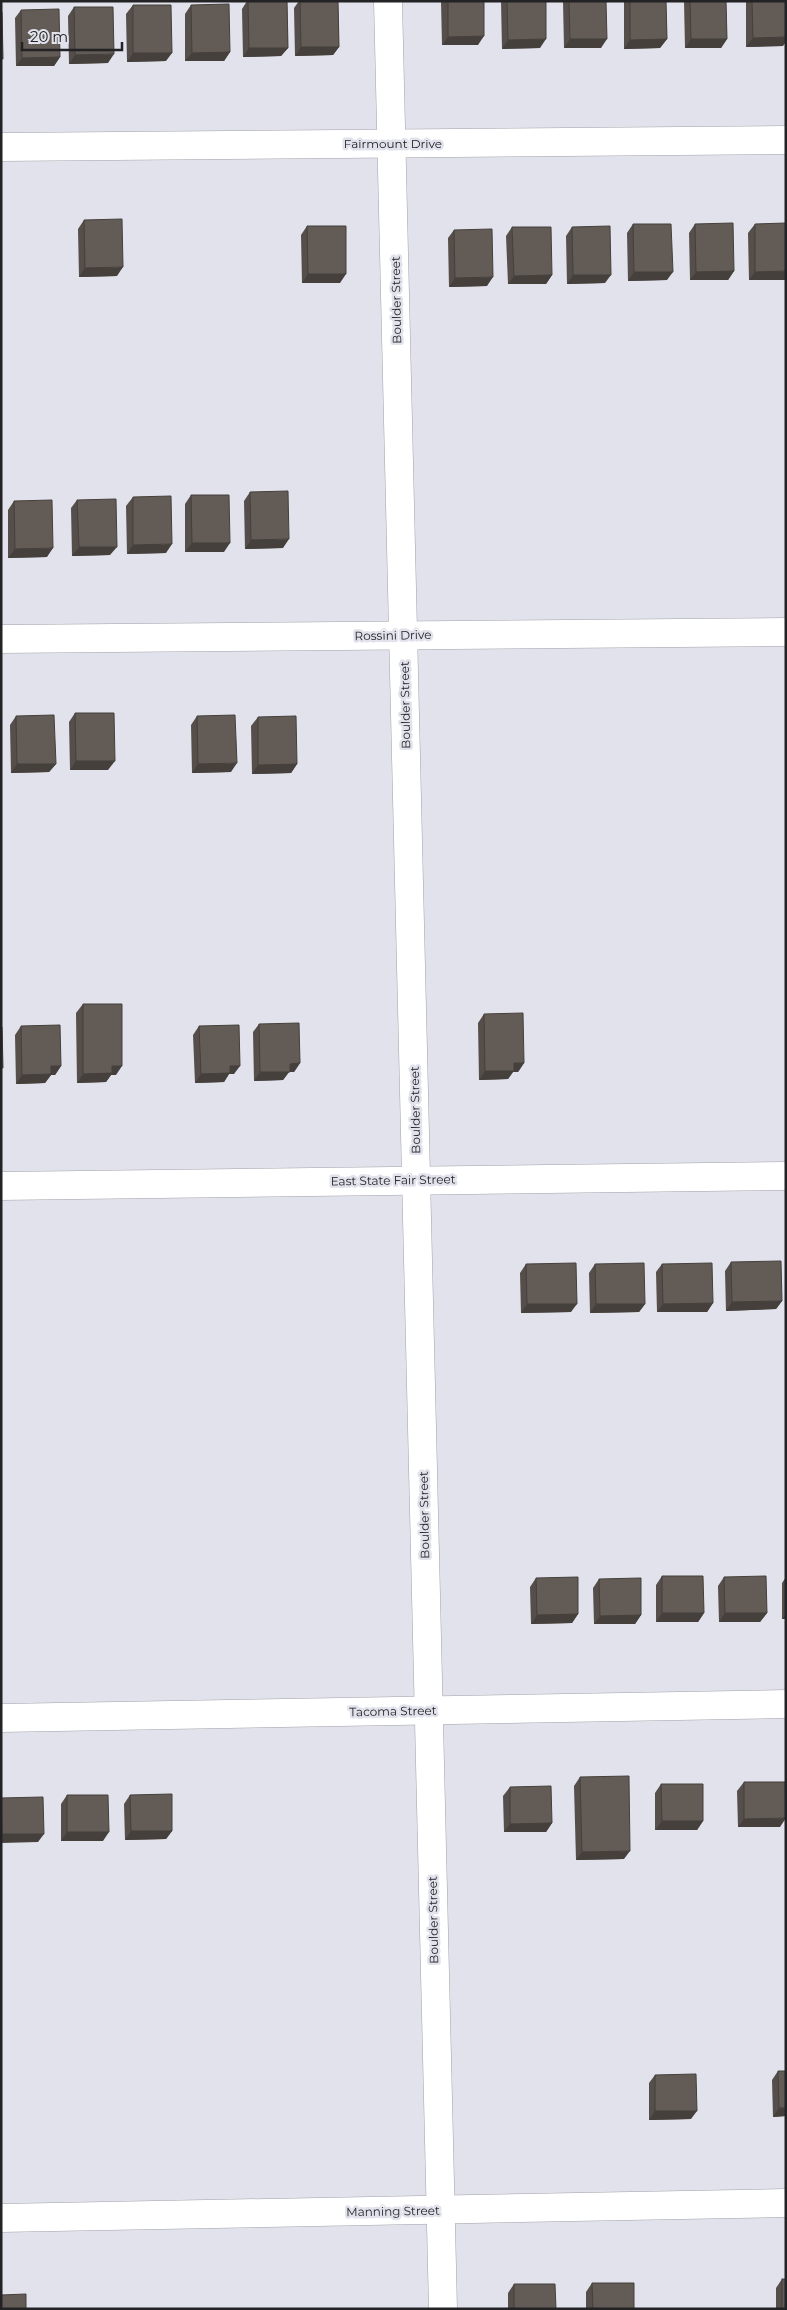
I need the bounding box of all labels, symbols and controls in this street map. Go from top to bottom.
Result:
scale bar [22,20,122,52]
text: 20 m [30,27,68,46]
street label: Fairmount Drive [344,136,442,151]
street label: Boulder Street [388,256,404,344]
street label: Rossini Drive [354,627,432,643]
street label: Boulder Street [397,661,413,749]
street label: Boulder Street [407,1066,423,1154]
street label: East State Fair Street [330,1171,456,1189]
street label: Boulder Street [416,1471,432,1559]
street label: Tacoma Street [349,1703,437,1719]
street label: Boulder Street [425,1876,441,1964]
street label: Manning Street [346,2203,440,2219]

